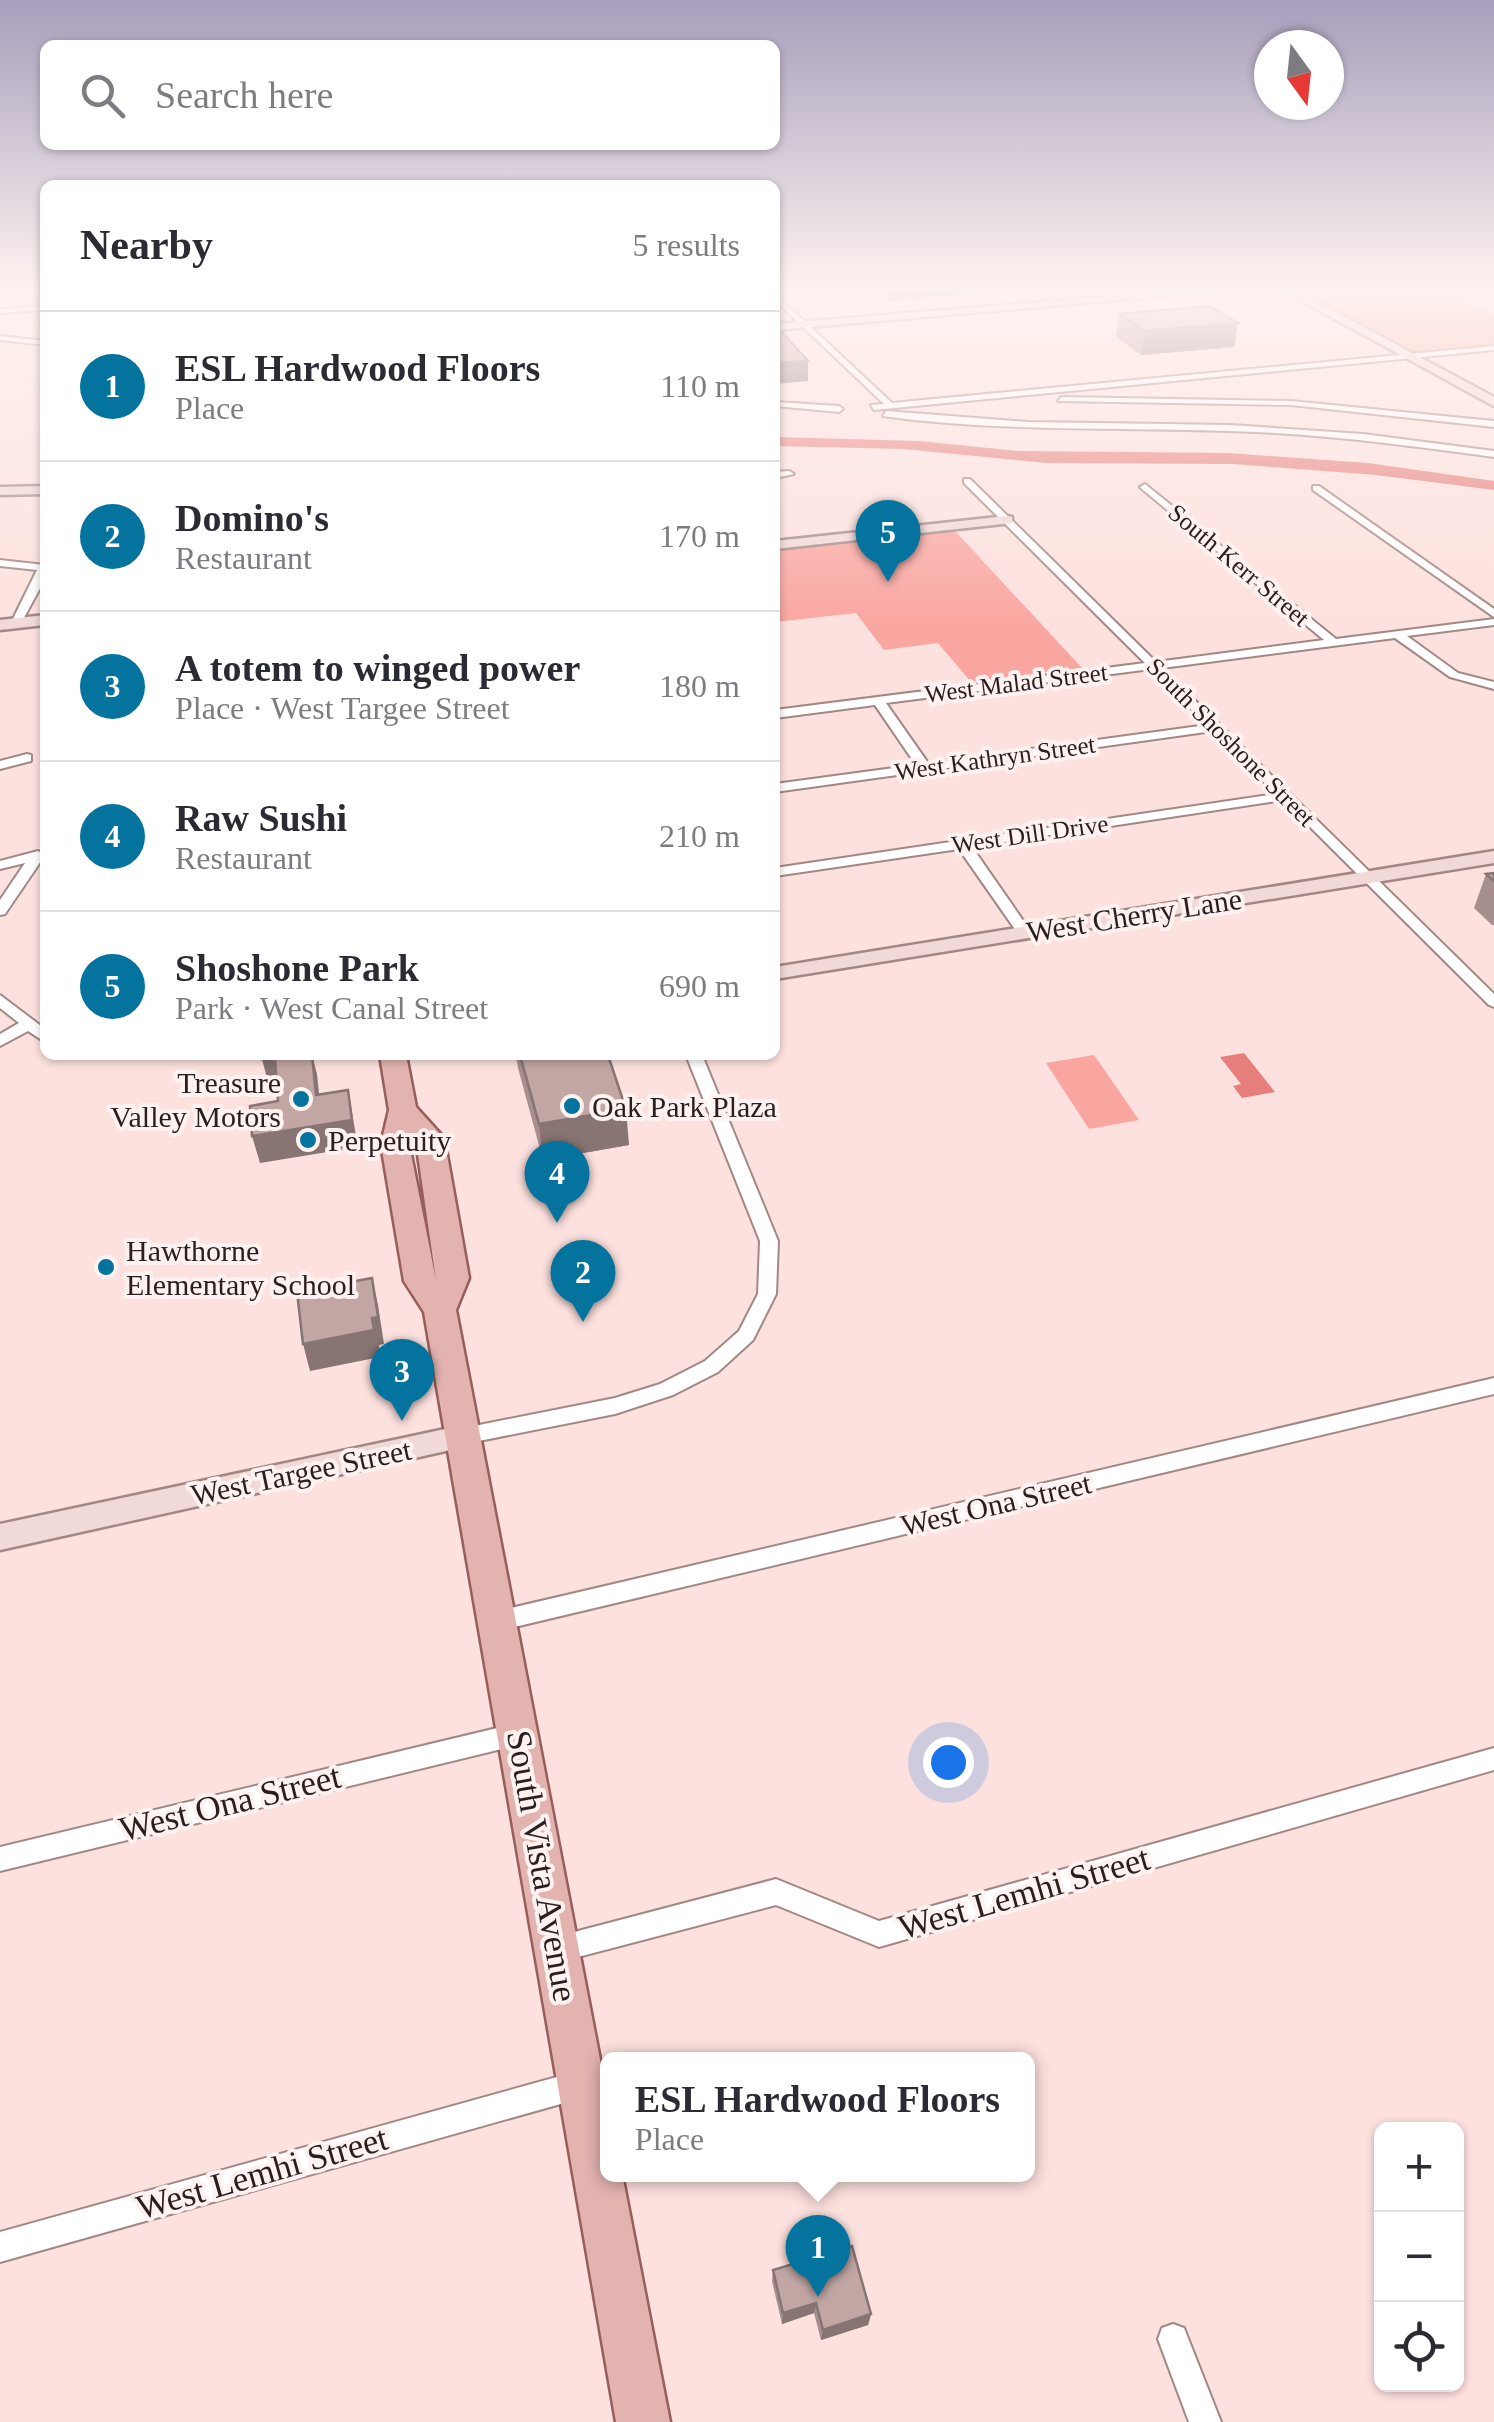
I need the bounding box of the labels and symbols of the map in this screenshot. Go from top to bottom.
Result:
north arrow [1254,30,1344,120]
street label: South Kerr Street [1163,498,1315,632]
pin: 5 [856,500,920,582]
street label: South Shoshone Street [1141,652,1321,832]
street label: West Malad Street [923,658,1109,708]
street label: West Kathryn Street [893,731,1097,785]
street label: West Dill Drive [950,810,1110,858]
street label: West Cherry Lane [1024,882,1244,948]
place label: Treasure Valley Motors [110,1066,281,1133]
marker: Treasure Valley Motors [290,1088,312,1110]
place label: Oak Park Plaza [592,1090,777,1123]
marker: Oak Park Plaza [561,1095,583,1117]
place label: Perpetuity [328,1124,451,1157]
marker: Perpetuity [297,1129,319,1151]
pin: 4 [524,1140,590,1223]
place label: Hawthorne Elementary School [126,1234,355,1301]
pin: 2 [550,1240,616,1322]
marker: Hawthorne Elementary School [95,1256,117,1278]
pin: 3 [370,1338,434,1421]
street label: West Targee Street [188,1432,415,1511]
street label: West Ona Street [898,1466,1095,1542]
street label: South Vista Avenue [499,1727,585,2005]
your location [923,1737,974,1788]
street label: West Ona Street [115,1757,345,1849]
street label: West Lemhi Street [894,1838,1154,1948]
street label: West Lemhi Street [132,2118,392,2228]
pin: 1 [786,2214,850,2297]

